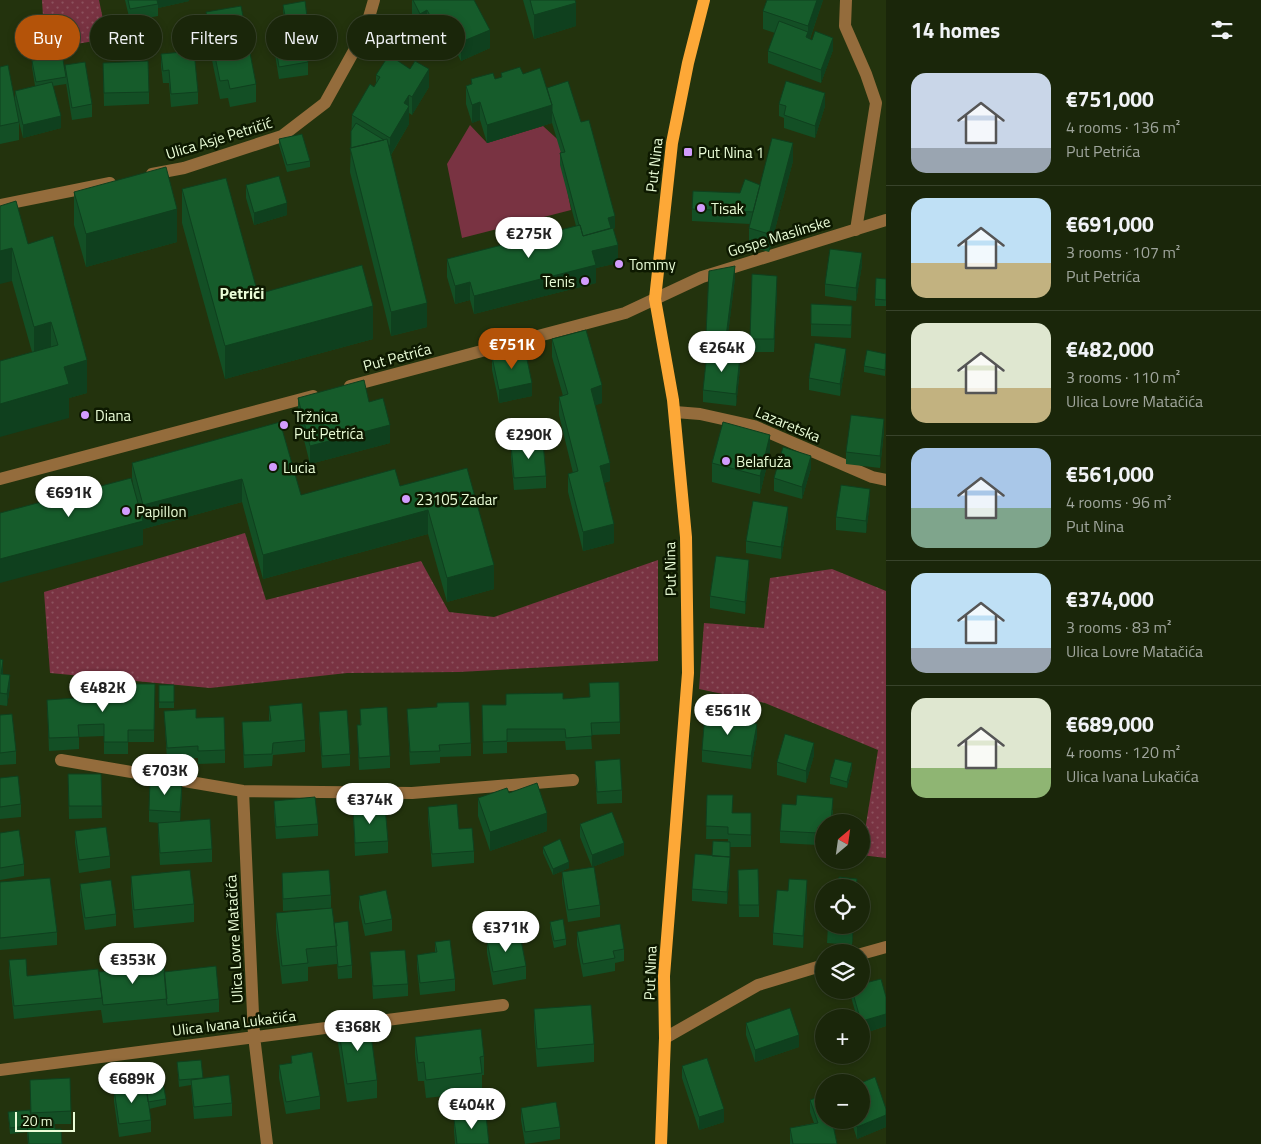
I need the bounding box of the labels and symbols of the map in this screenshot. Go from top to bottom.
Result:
street label: Ulica Asje Petričić [163,111,275,165]
street label: Put Nina [639,136,669,193]
place label: Put Nina 1 [698,141,764,164]
marker: Put Nina 1 [682,146,694,158]
place label: Tisak [711,197,744,220]
marker: Tisak [695,202,707,214]
street label: Gospe Maslinske [725,209,833,263]
pin: €275K [494,216,564,259]
place label: Tommy [629,253,676,276]
marker: Tommy [613,258,625,270]
place label: Tenis [543,270,575,293]
marker: Tenis [579,275,591,287]
district label: Petrići [220,281,264,305]
pin: €751K [477,328,547,370]
pin: €264K [687,330,757,373]
street label: Put Petrića [360,337,434,377]
street label: Lazaretska [752,400,824,448]
place label: Diana [95,404,132,427]
place label: Tržnica Put Petrića [294,405,364,445]
marker: Diana [79,409,91,421]
pin: €290K [494,418,564,460]
marker: Tržnica Put Petrića [278,419,290,431]
place label: Belafuža [736,450,792,473]
marker: Belafuža [720,455,732,467]
place label: Lucia [283,456,316,479]
marker: Lucia [267,461,279,473]
pin: €691K [34,476,104,518]
place label: 23105 Zadar [416,488,498,511]
marker: 23105 Zadar [400,493,412,505]
place label: Papillon [136,500,186,523]
marker: Papillon [120,505,132,517]
street label: Put Nina [658,541,682,596]
pin: €482K [68,670,138,713]
pin: €561K [693,694,763,736]
pin: €703K [130,754,200,796]
pin: €374K [335,782,405,825]
north arrow [815,814,870,869]
street label: Ulica Lovre Matačića [219,874,249,1004]
pin: €371K [471,910,541,953]
pin: €353K [98,942,168,985]
street label: Put Nina [638,945,662,1001]
street label: Ulica Ivana Lukačića [171,1004,298,1042]
pin: €368K [323,1010,393,1052]
pin: €689K [97,1062,167,1104]
pin: €404K [437,1088,507,1130]
scale bar [15,1109,75,1132]

